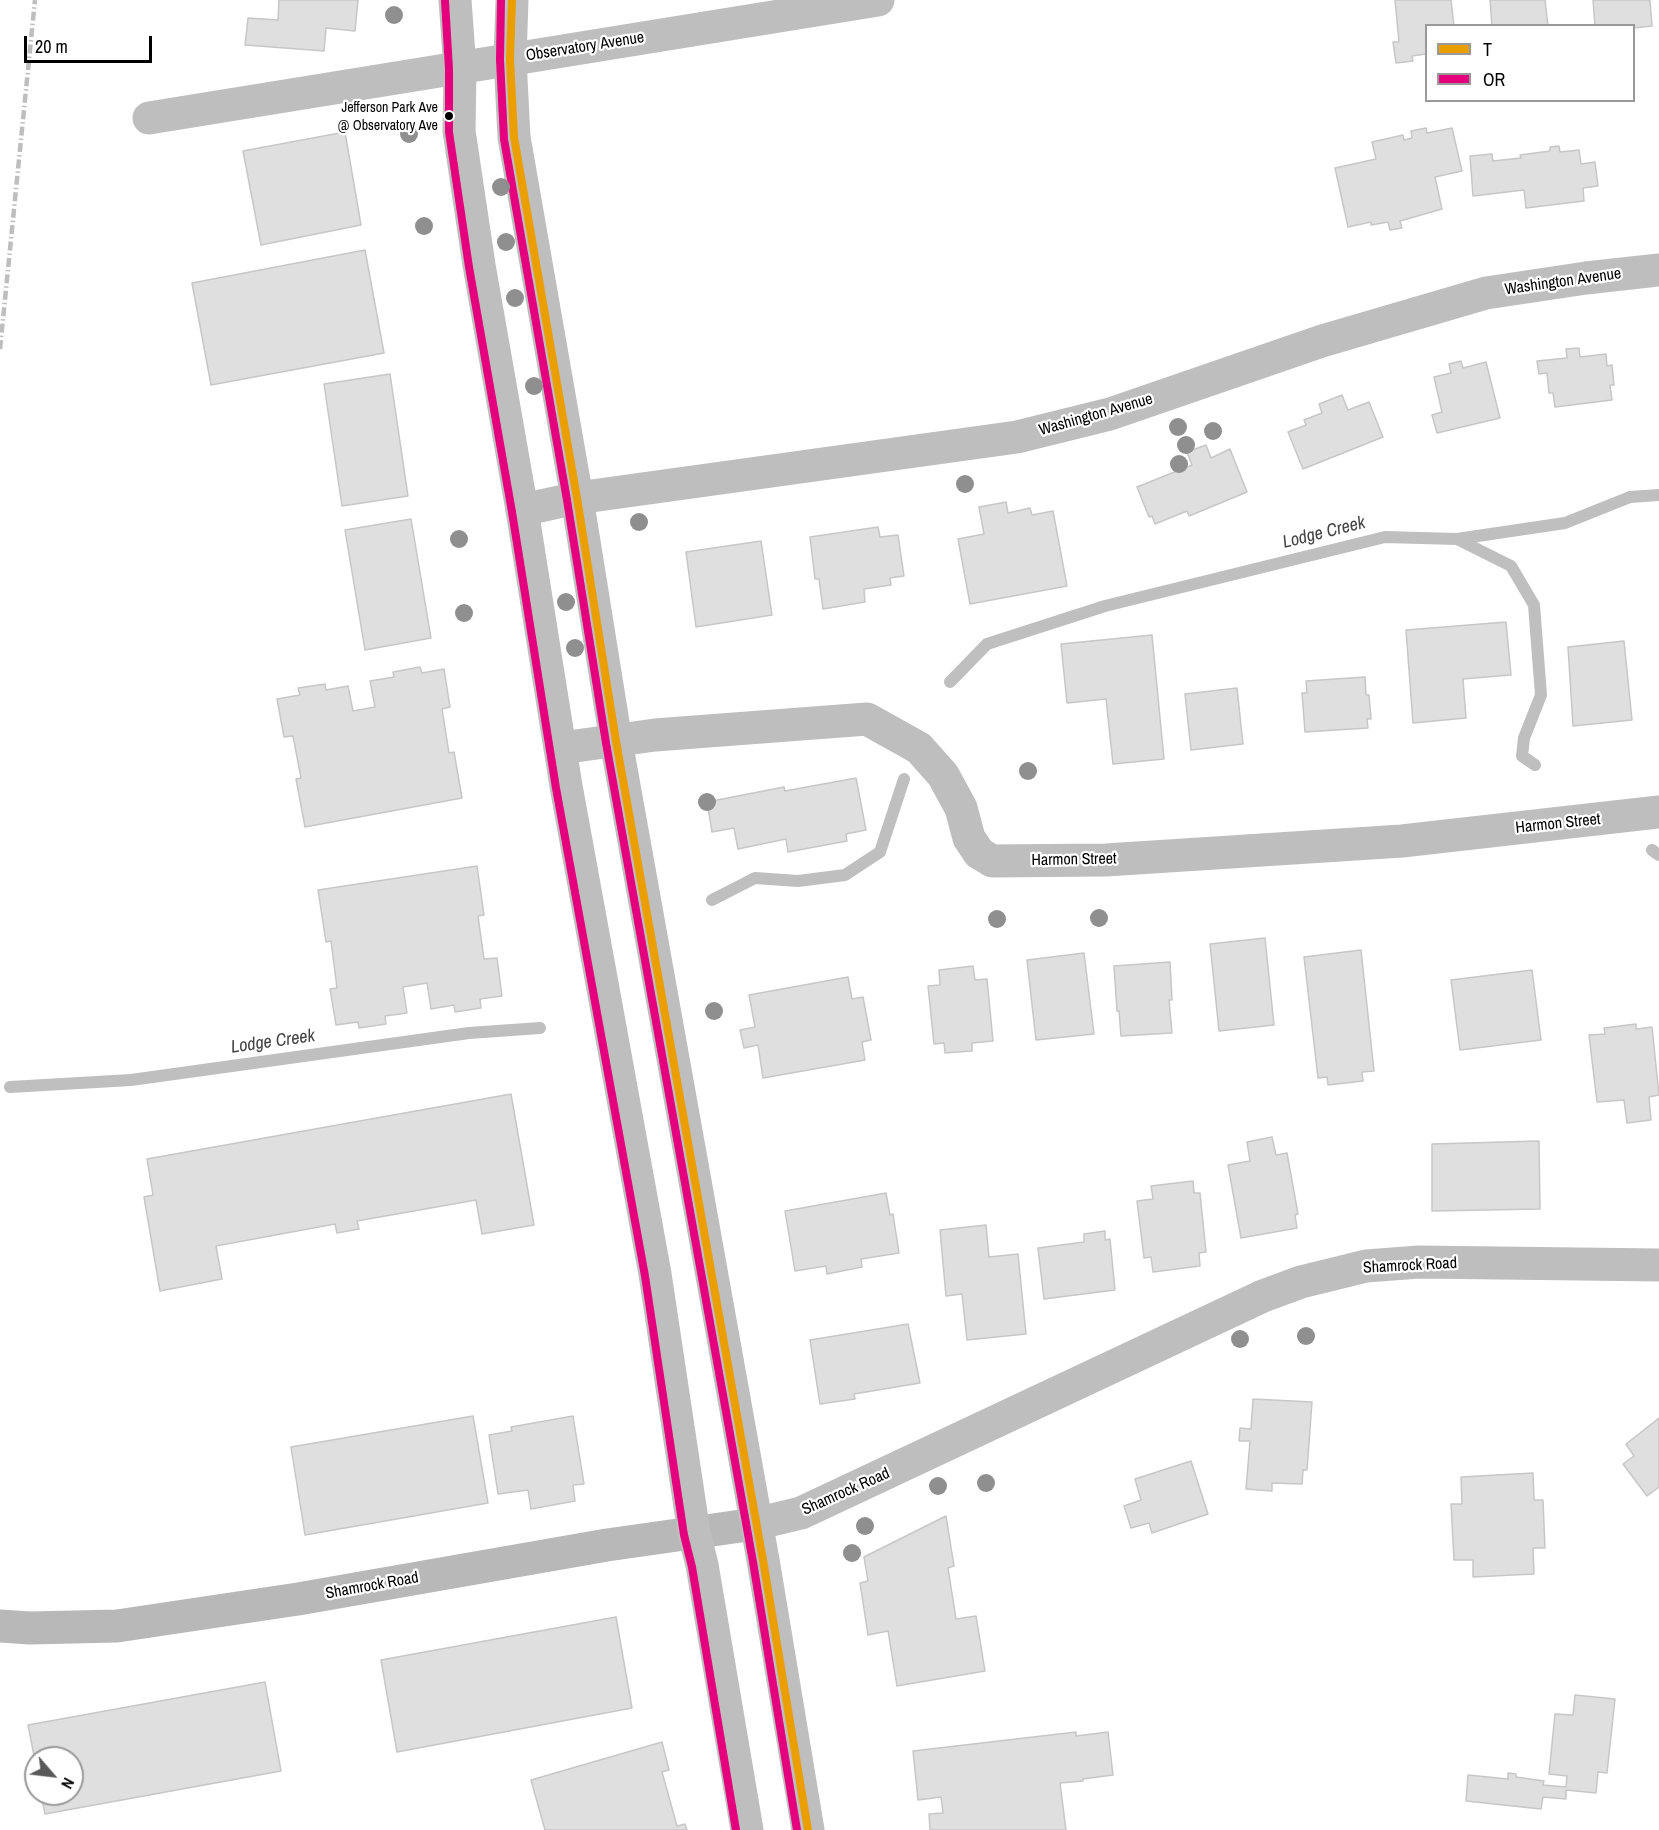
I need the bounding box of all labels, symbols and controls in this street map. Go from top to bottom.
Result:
scale bar [27,24,154,62]
legend [1425,24,1635,102]
street label: Observatory Avenue [525,28,645,66]
text: 20 m [35,34,68,59]
text: T [1483,37,1492,62]
text: OR [1483,67,1505,92]
place label: Jefferson Park Ave @ Observatory Ave [338,100,438,132]
marker: Jefferson Park Ave @ Observatory Ave [443,110,455,122]
street label: Washington Avenue [1504,264,1622,300]
street label: Washington Avenue [1037,390,1155,440]
water label: Lodge Creek [1280,512,1368,554]
street label: Harmon Street [1515,810,1601,838]
street label: Harmon Street [1031,850,1117,870]
water label: Lodge Creek [230,1025,316,1059]
street label: Shamrock Road [1363,1254,1457,1278]
street label: Shamrock Road [799,1464,893,1520]
street label: Shamrock Road [324,1568,420,1604]
north arrow [24,1746,84,1806]
text: N [56,1774,80,1793]

